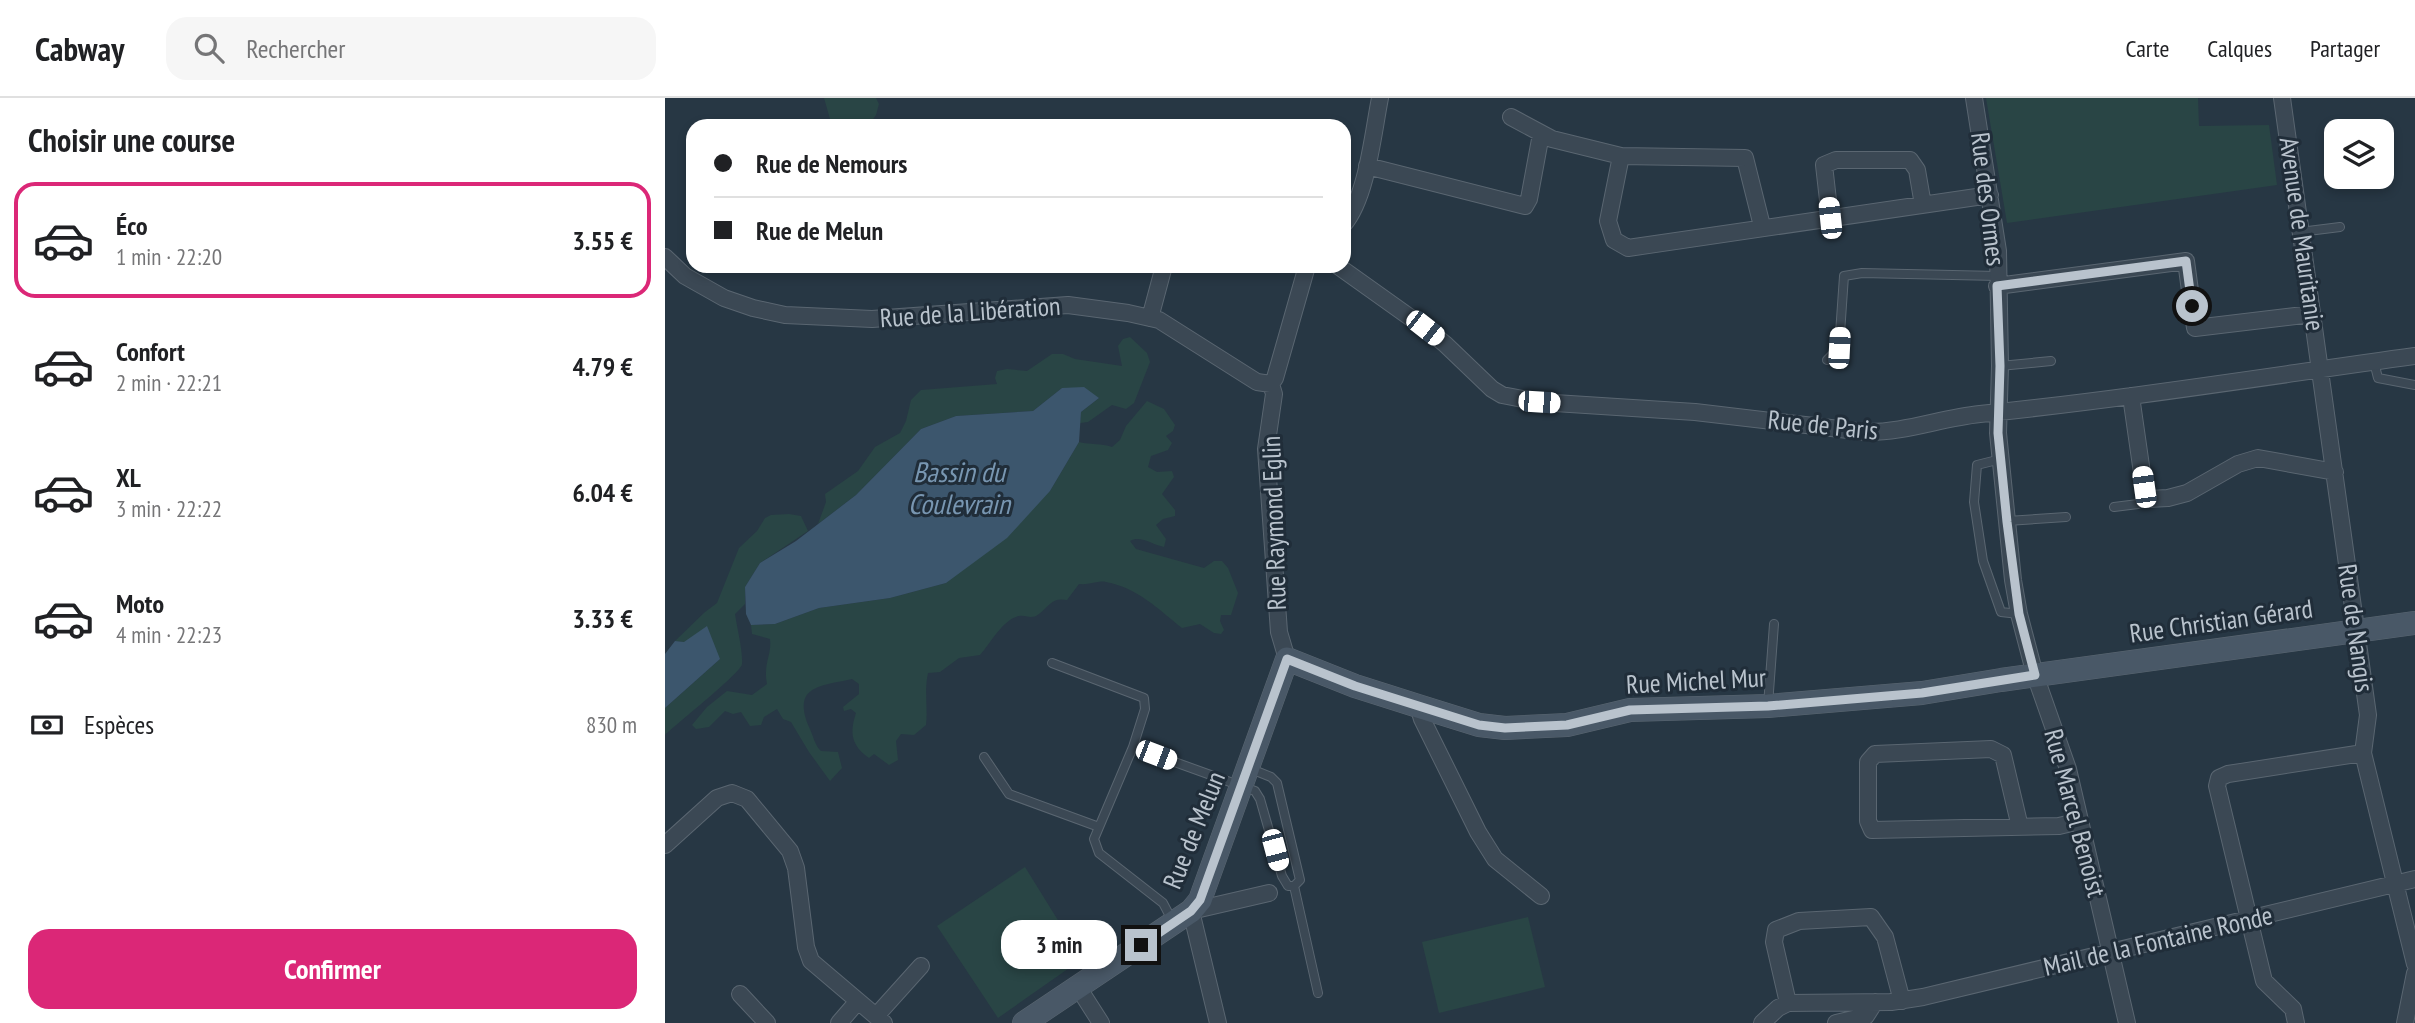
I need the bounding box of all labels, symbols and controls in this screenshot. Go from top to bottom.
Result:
search box [166,17,656,80]
text: Cabway [35,27,124,70]
icon: search [190,29,228,67]
text: Rechercher [246,32,345,65]
text: Carte [2126,33,2169,64]
text: Calques [2207,33,2272,64]
text: Partager [2310,33,2380,64]
text: Choisir une course [28,119,235,161]
map controls [2324,119,2394,189]
button: layers [2324,119,2394,189]
street label: Rue des Ormes [1964,130,2013,268]
street label: Avenue de Mauritanie [2273,135,2332,333]
text: Rue de Nemours [756,147,907,180]
car [1818,196,1843,240]
icon: car [32,209,95,272]
text: Éco [116,209,148,242]
text: Rue de Melun [756,214,883,247]
text: 3.55 € [572,224,633,257]
text: 1 min · 22:20 [116,242,222,271]
street label: Rue de la Libération [879,289,1061,334]
route start [2176,290,2208,322]
car [1402,307,1449,349]
car [1828,326,1851,370]
icon: car [32,335,95,398]
text: Confort [116,335,185,368]
text: 4.79 € [572,350,633,383]
text: 2 min · 22:21 [116,368,222,397]
car [1518,390,1561,414]
street label: Rue de Paris [1766,402,1880,447]
street label: Rue Raymond Eglin [1254,435,1293,611]
water label: Bassin du Coulevrain [908,453,1012,522]
icon: car [32,461,95,524]
text: XL [116,461,141,494]
car [2131,465,2158,509]
text: 6.04 € [572,476,633,509]
text: 3 min · 22:22 [116,494,222,523]
street label: Rue de Nangis [2331,562,2382,694]
icon: car [32,587,95,650]
text: Moto [116,587,164,620]
street label: Rue Christian Gérard [2127,591,2315,650]
text: 3.33 € [572,602,633,635]
text: 4 min · 22:23 [116,620,222,649]
street label: Rue Michel Mur [1625,660,1767,701]
icon: cash [28,706,66,744]
text: Espèces [84,708,154,741]
text: 830 m [586,710,637,739]
street label: Rue Marcel Benoist [2037,725,2114,900]
car [1133,738,1180,772]
street label: Rue de Melun [1155,766,1232,893]
car [1260,827,1291,873]
street label: Mail de la Fontaine Ronde [2040,898,2276,983]
callout: 3 min [1001,920,1117,970]
button: Confirmer [28,929,637,1009]
route end [1125,929,1157,961]
text: 3 min [1036,930,1082,959]

